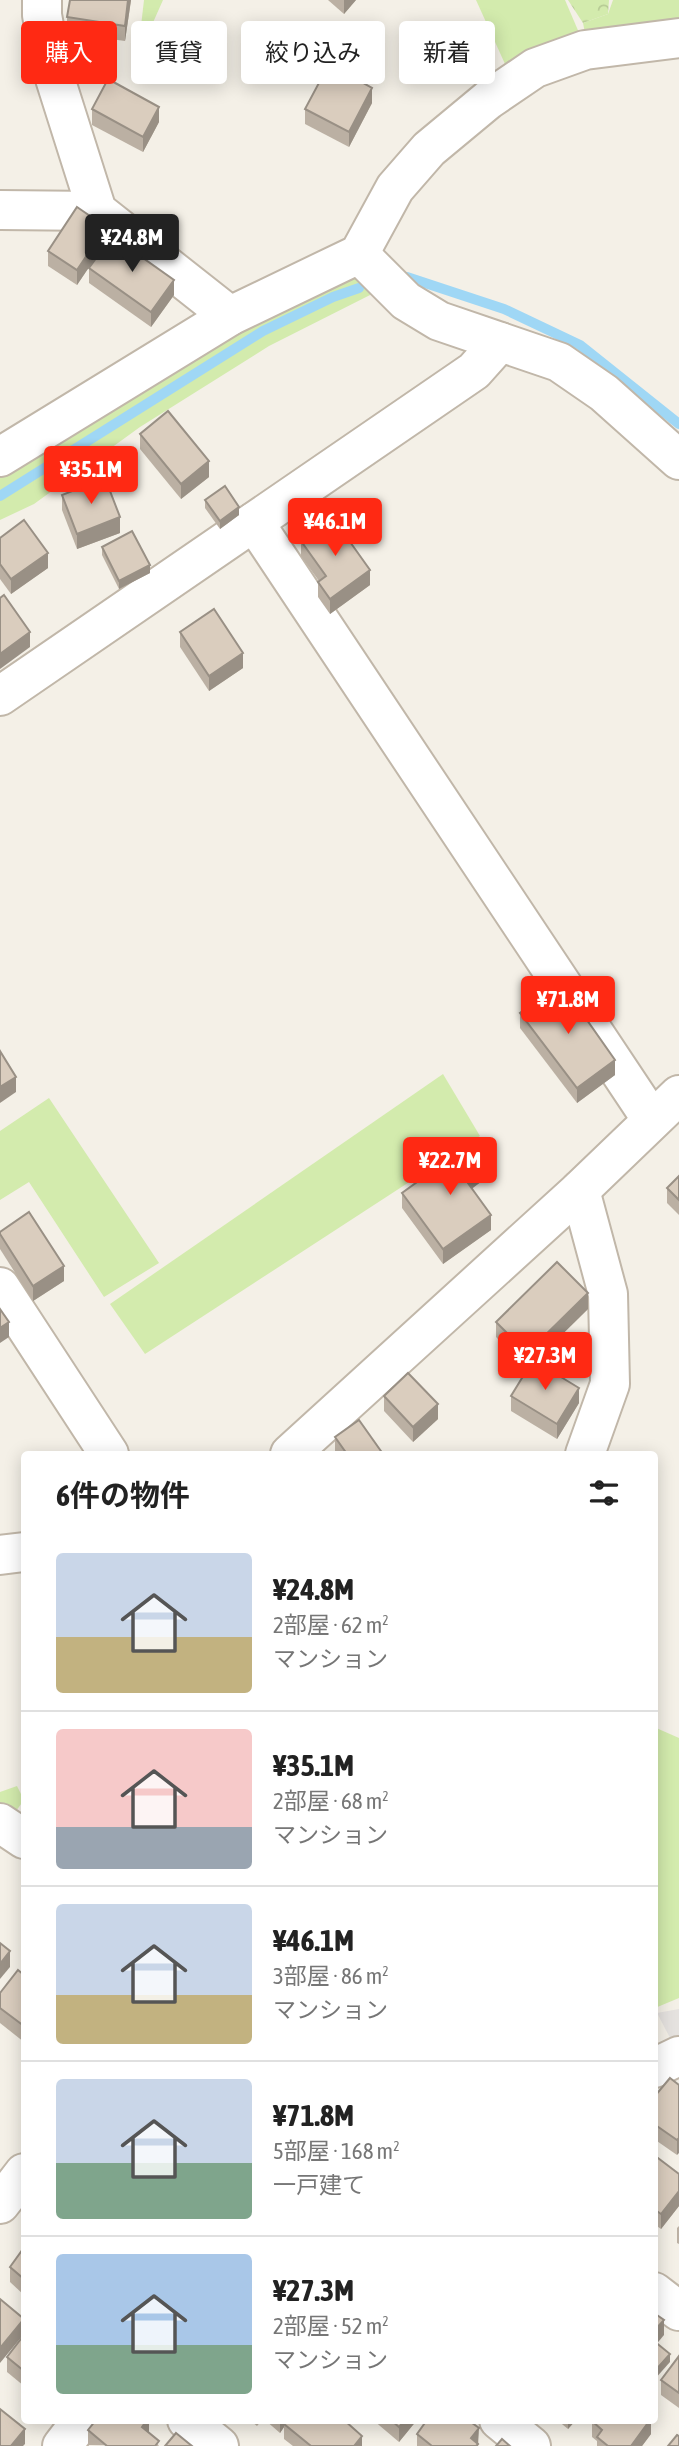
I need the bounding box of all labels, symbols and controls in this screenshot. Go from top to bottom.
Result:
chip: 購入 [21,21,117,84]
chip: 賃貸 [131,21,227,84]
chip: 絞り込み [241,21,385,84]
chip: 新着 [399,21,495,84]
pin: ¥24.8M [75,215,189,274]
text: ¥24.8M [101,224,163,250]
pin: ¥35.1M [34,447,148,506]
text: ¥35.1M [60,456,122,482]
pin: ¥46.1M [278,498,392,558]
text: ¥46.1M [304,508,366,534]
pin: ¥71.8M [511,976,625,1036]
text: ¥71.8M [537,986,599,1012]
pin: ¥22.7M [393,1138,507,1197]
text: ¥22.7M [419,1147,481,1173]
pin: ¥27.3M [488,1332,602,1392]
text: ¥27.3M [514,1342,576,1368]
icon: filters [585,1474,623,1512]
text: 6件の物件 [56,1478,190,1512]
text: ¥24.8M [273,1572,354,1606]
icon: home [112,1581,196,1665]
text: 2部屋 · 62 m² [273,1612,389,1638]
text: マンション [273,1646,388,1672]
text: ¥35.1M [273,1748,354,1782]
icon: home [112,1757,196,1841]
text: 2部屋 · 68 m² [273,1788,389,1814]
text: マンション [273,1822,388,1848]
text: ¥46.1M [273,1923,354,1957]
icon: home [112,1932,196,2016]
text: 3部屋 · 86 m² [273,1963,389,1989]
text: マンション [273,1997,388,2023]
text: ¥71.8M [273,2098,354,2132]
icon: home [112,2107,196,2191]
text: 5部屋 · 168 m² [273,2138,400,2164]
text: 一戸建て [273,2172,365,2198]
text: ¥27.3M [273,2273,354,2307]
icon: home [112,2282,196,2366]
text: 2部屋 · 52 m² [273,2313,389,2339]
text: マンション [273,2347,388,2373]

